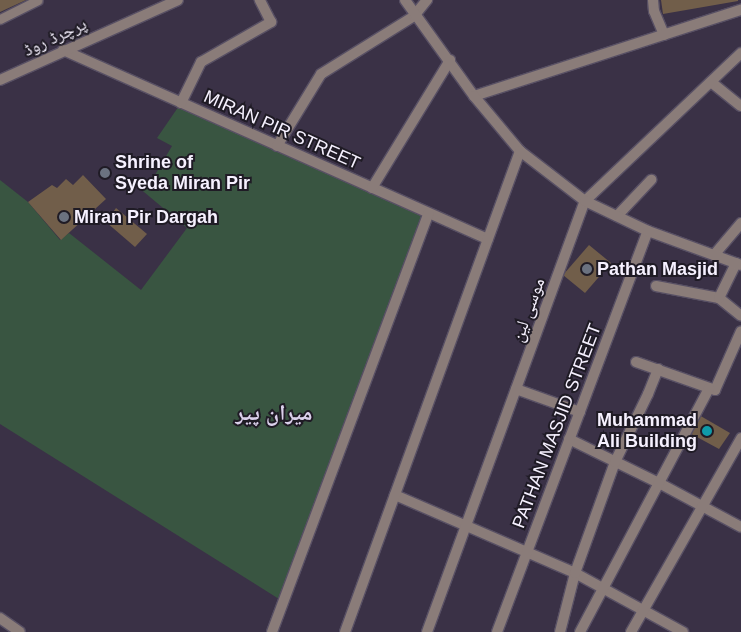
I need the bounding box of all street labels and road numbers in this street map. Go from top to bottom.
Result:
street label: پرچرڈ روڈ [20,13,90,61]
street label: MIRAN PIR STREET [200,86,364,174]
street label: موسی لین [506,275,550,345]
street label: PATHAN MASJID STREET [508,321,606,531]

